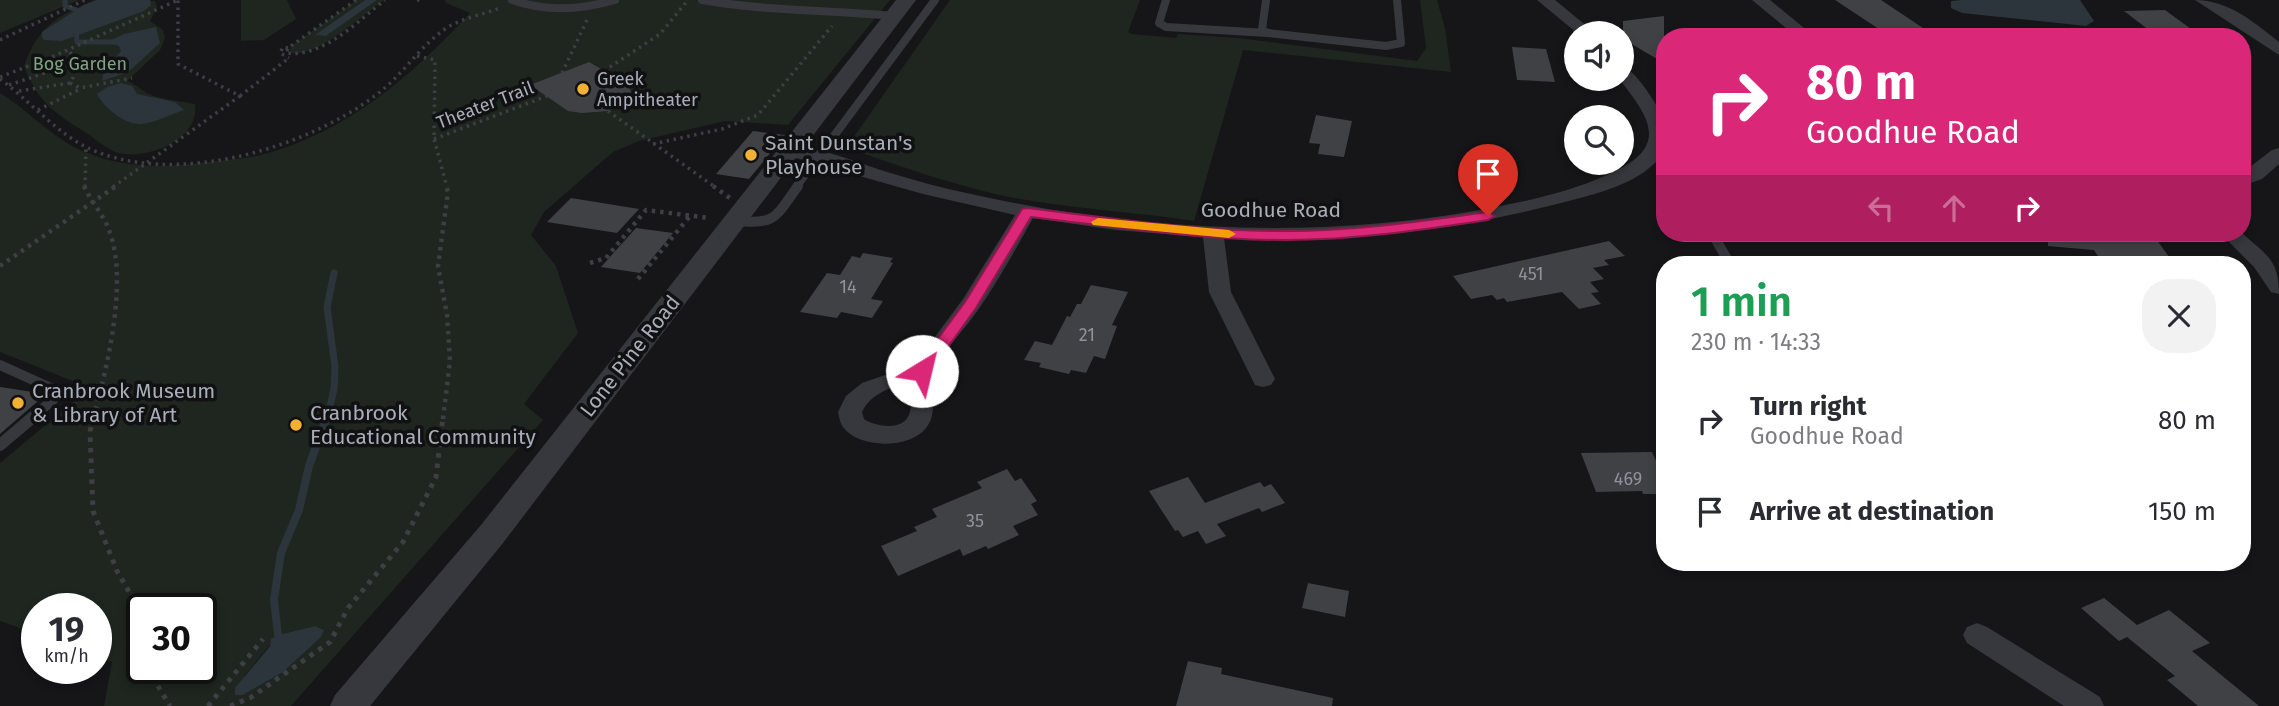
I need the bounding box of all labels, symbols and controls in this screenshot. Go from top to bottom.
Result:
map controls [1564,21,1634,175]
button: sound [1564,21,1634,91]
park label: Bog Garden [33,53,127,75]
text: 80 m [1806,53,1916,112]
icon: right [1691,56,1782,147]
place label: Greek Ampitheater [597,68,698,111]
street label: Theater Trail [433,76,537,134]
marker: Greek Ampitheater [575,81,591,97]
button: search [1564,105,1634,175]
text: Goodhue Road [1806,113,2020,151]
place label: Saint Dunstan's Playhouse [765,130,912,180]
pin [1458,144,1518,216]
marker: Saint Dunstan's Playhouse [743,147,759,163]
icon: arrive [1469,155,1507,193]
icon: left [1862,189,1900,227]
icon: ahead [1935,189,1973,227]
icon: right [2008,189,2046,227]
street label: Goodhue Road [1201,197,1341,223]
house number: 451 [1518,263,1544,285]
house number: 14 [839,276,857,298]
text: 1 min [1691,277,1792,327]
button: close [2142,279,2216,353]
street label: Lone Pine Road [574,290,686,422]
house number: 21 [1079,324,1095,346]
text: 230 m · 14:33 [1691,328,1821,356]
position arrow [885,334,959,408]
place label: Cranbrook Museum & Library of Art [32,378,215,428]
text: Turn right [1750,391,1867,422]
marker: Cranbrook Museum & Library of Art [10,395,26,411]
place label: Cranbrook Educational Community [310,400,536,450]
icon: right [1691,402,1729,440]
text: 80 m [2158,405,2216,436]
marker: Cranbrook Educational Community [288,417,304,433]
text: Goodhue Road [1750,422,1904,450]
house number: 469 [1614,468,1642,490]
icon: arrive [1691,493,1729,531]
text: Arrive at destination [1750,496,1994,527]
text: 150 m [2148,496,2216,527]
house number: 35 [966,510,984,532]
speed limit sign: 30 [126,593,217,684]
text: 19 [49,608,84,650]
text: km/h [44,645,89,667]

